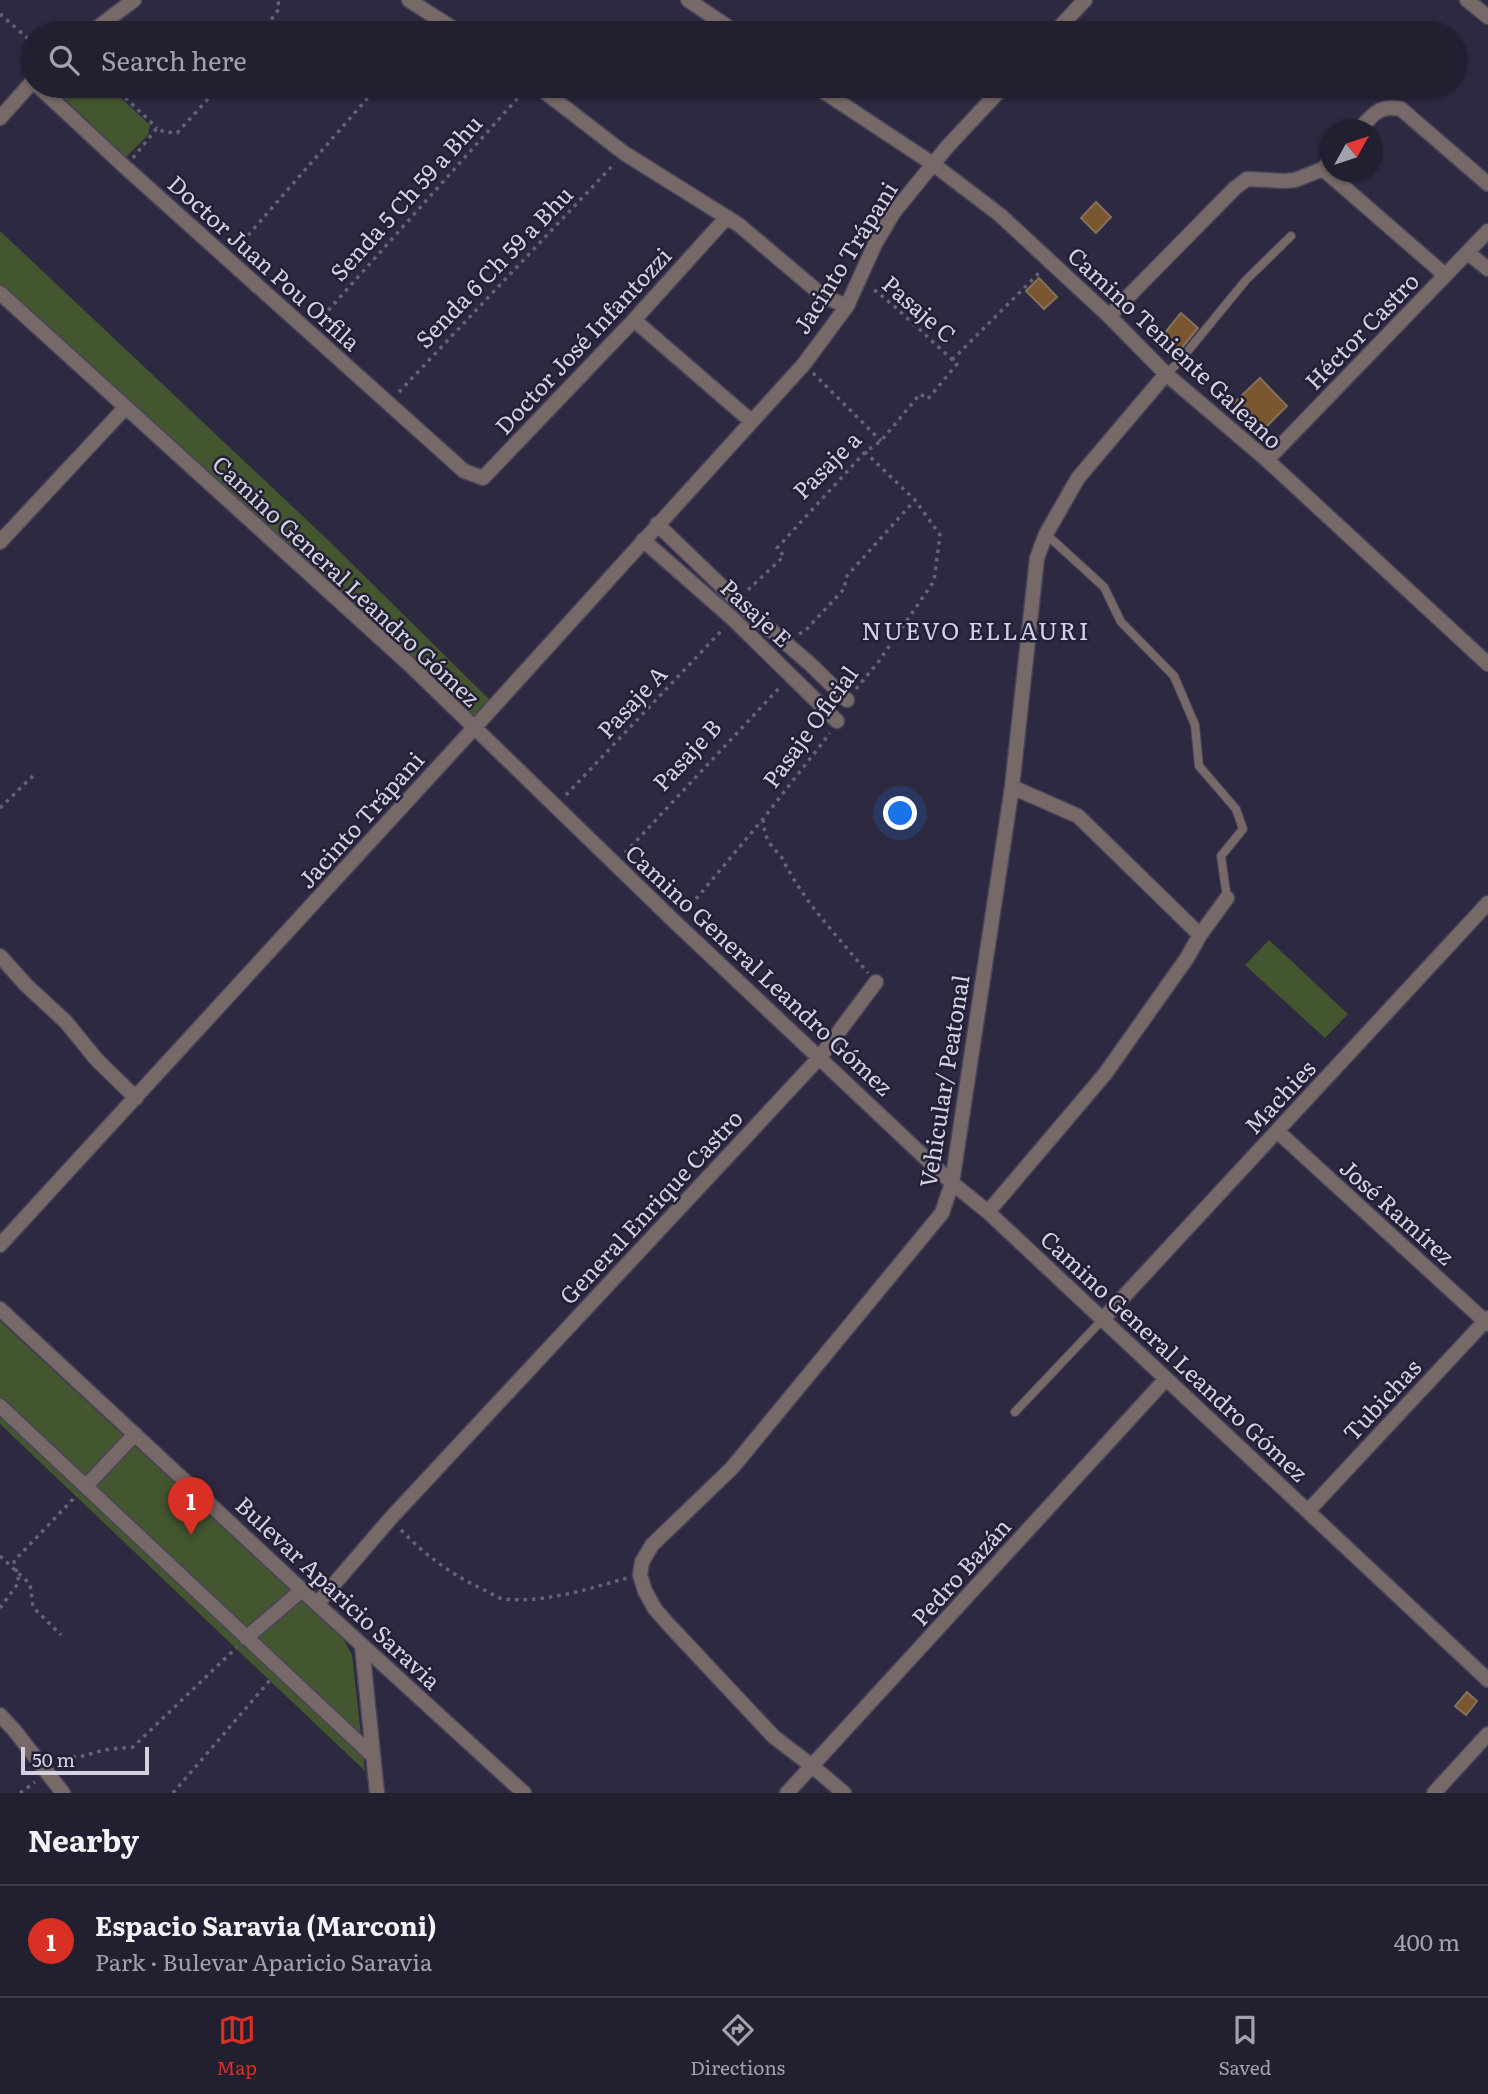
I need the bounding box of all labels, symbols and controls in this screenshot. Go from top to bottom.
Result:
search box [21,21,1467,98]
text: Search here [101,40,247,79]
icon: search [45,41,83,79]
street label: Senda 5 Ch 59 a Bhu [321,106,489,288]
north arrow [1320,119,1383,182]
street label: Doctor Juan Pou Orfila [161,166,369,358]
street label: Jacinto Trápani [784,174,905,340]
street label: Senda 6 Ch 59 a Bhu [406,177,580,355]
street label: Camino Teniente Galeano [1061,238,1291,456]
street label: Doctor José Infantozzi [486,239,678,441]
street label: Héctor Castro [1296,264,1426,396]
street label: Pasaje C [876,266,964,350]
street label: Pasaje a [784,422,868,506]
street label: Camino General Leandro Gómez [206,447,488,713]
street label: Pasaje E [714,570,800,654]
district label: NUEVO ELLAURI [861,612,1091,647]
street label: Pasaje A [588,657,674,745]
street label: Pasaje Oficial [753,658,865,794]
street label: Pasaje B [644,710,728,798]
street label: Jacinto Trápani [289,743,431,895]
your location [883,796,917,830]
street label: Camino General Leandro Gómez [619,836,901,1102]
street label: Vehicular/ Peatonal [909,972,977,1190]
street label: Machies [1236,1051,1322,1141]
street label: General Enrique Castro [550,1101,750,1311]
street label: José Ramírez [1333,1150,1463,1272]
street label: Camino General Leandro Gómez [1034,1222,1316,1488]
street label: Tubichas [1334,1350,1428,1448]
pin: 1 [168,1477,214,1535]
street label: Bulevar Aparicio Saravia [229,1487,450,1697]
street label: Pedro Bazán [902,1510,1018,1632]
scale bar [21,1744,149,1776]
text: 50 m [32,1745,75,1773]
text: Nearby [28,1817,139,1861]
text: Espacio Saravia (Marconi) [95,1905,437,1944]
text: 1 [46,1924,56,1958]
text: 400 m [1394,1924,1460,1958]
text: Park · Bulevar Aparicio Saravia [95,1944,432,1978]
tab: Map [217,2011,257,2081]
tab: Directions [690,2011,785,2081]
tab: Saved [1218,2011,1271,2081]

